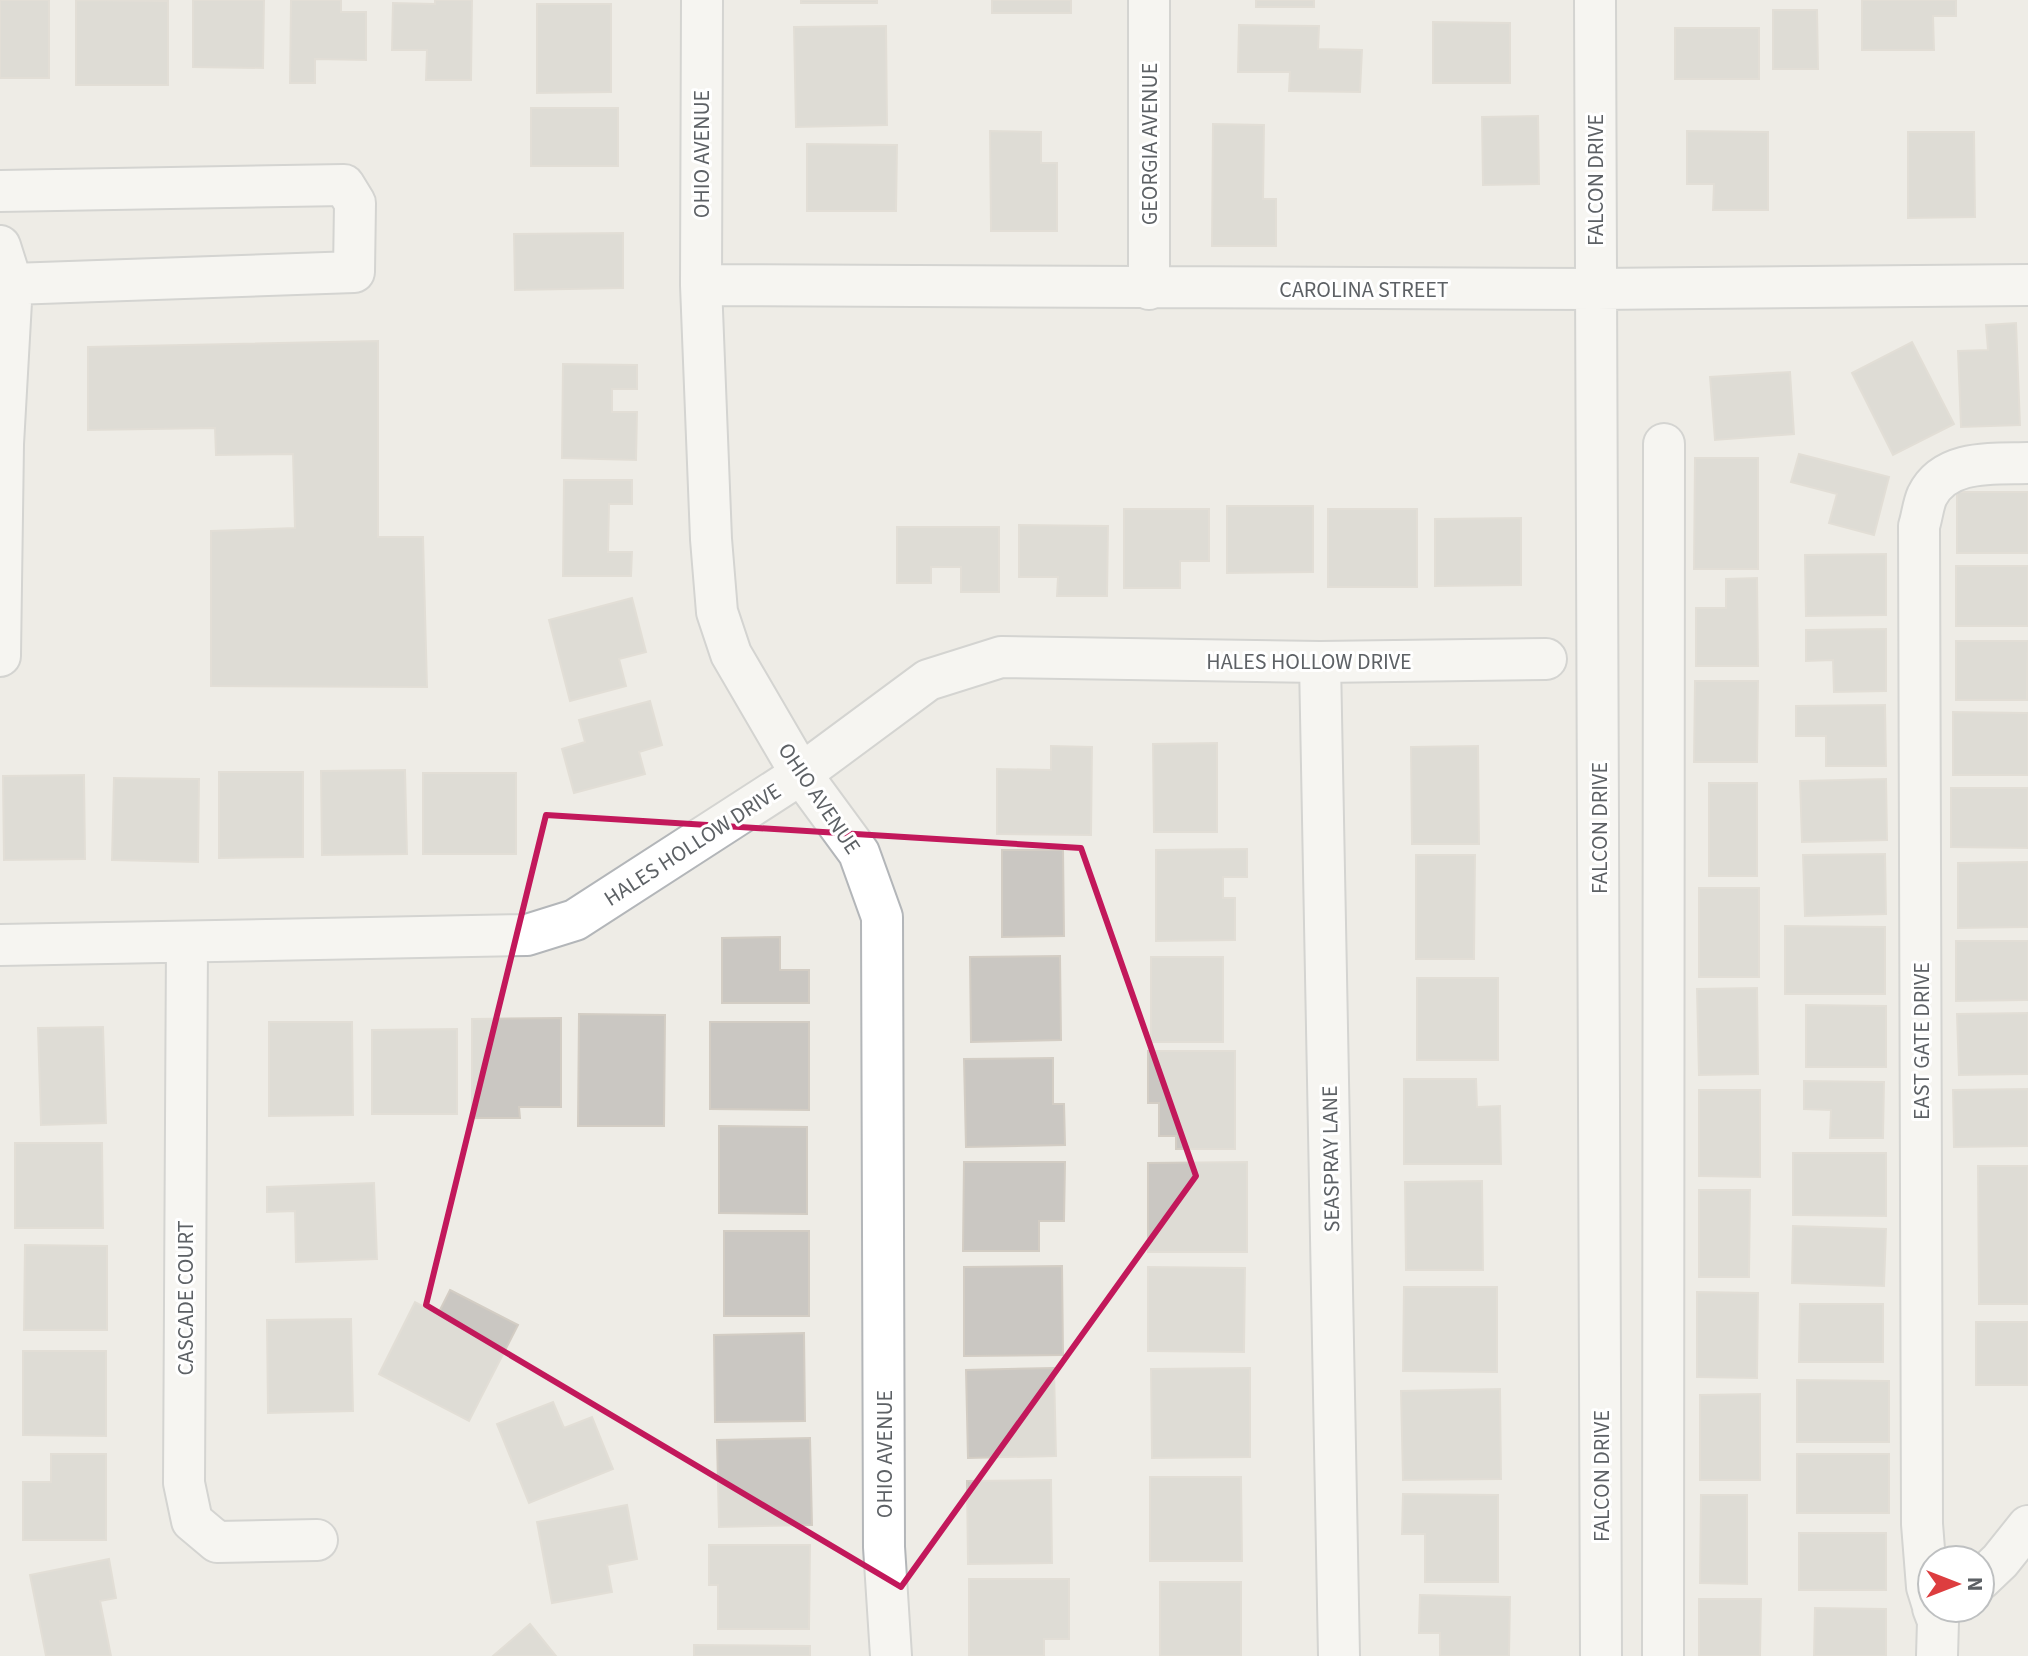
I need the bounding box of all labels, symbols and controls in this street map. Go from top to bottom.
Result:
street label: GEORGIA AVENUE [1134,63,1166,225]
street label: OHIO AVENUE [686,90,718,218]
street label: FALCON DRIVE [1580,114,1612,246]
street label: CAROLINA STREET [1279,274,1449,306]
street label: HALES HOLLOW DRIVE [1206,646,1412,678]
street label: OHIO AVENUE [770,736,868,861]
street label: FALCON DRIVE [1584,762,1616,894]
street label: HALES HOLLOW DRIVE [598,775,787,914]
street label: EAST GATE DRIVE [1906,962,1938,1120]
street label: SEASPRAY LANE [1314,1085,1348,1233]
street label: CASCADE COURT [170,1220,202,1376]
street label: OHIO AVENUE [869,1390,901,1518]
street label: FALCON DRIVE [1586,1410,1618,1542]
north arrow [1916,1544,1996,1624]
text: N [1959,1577,1991,1591]

